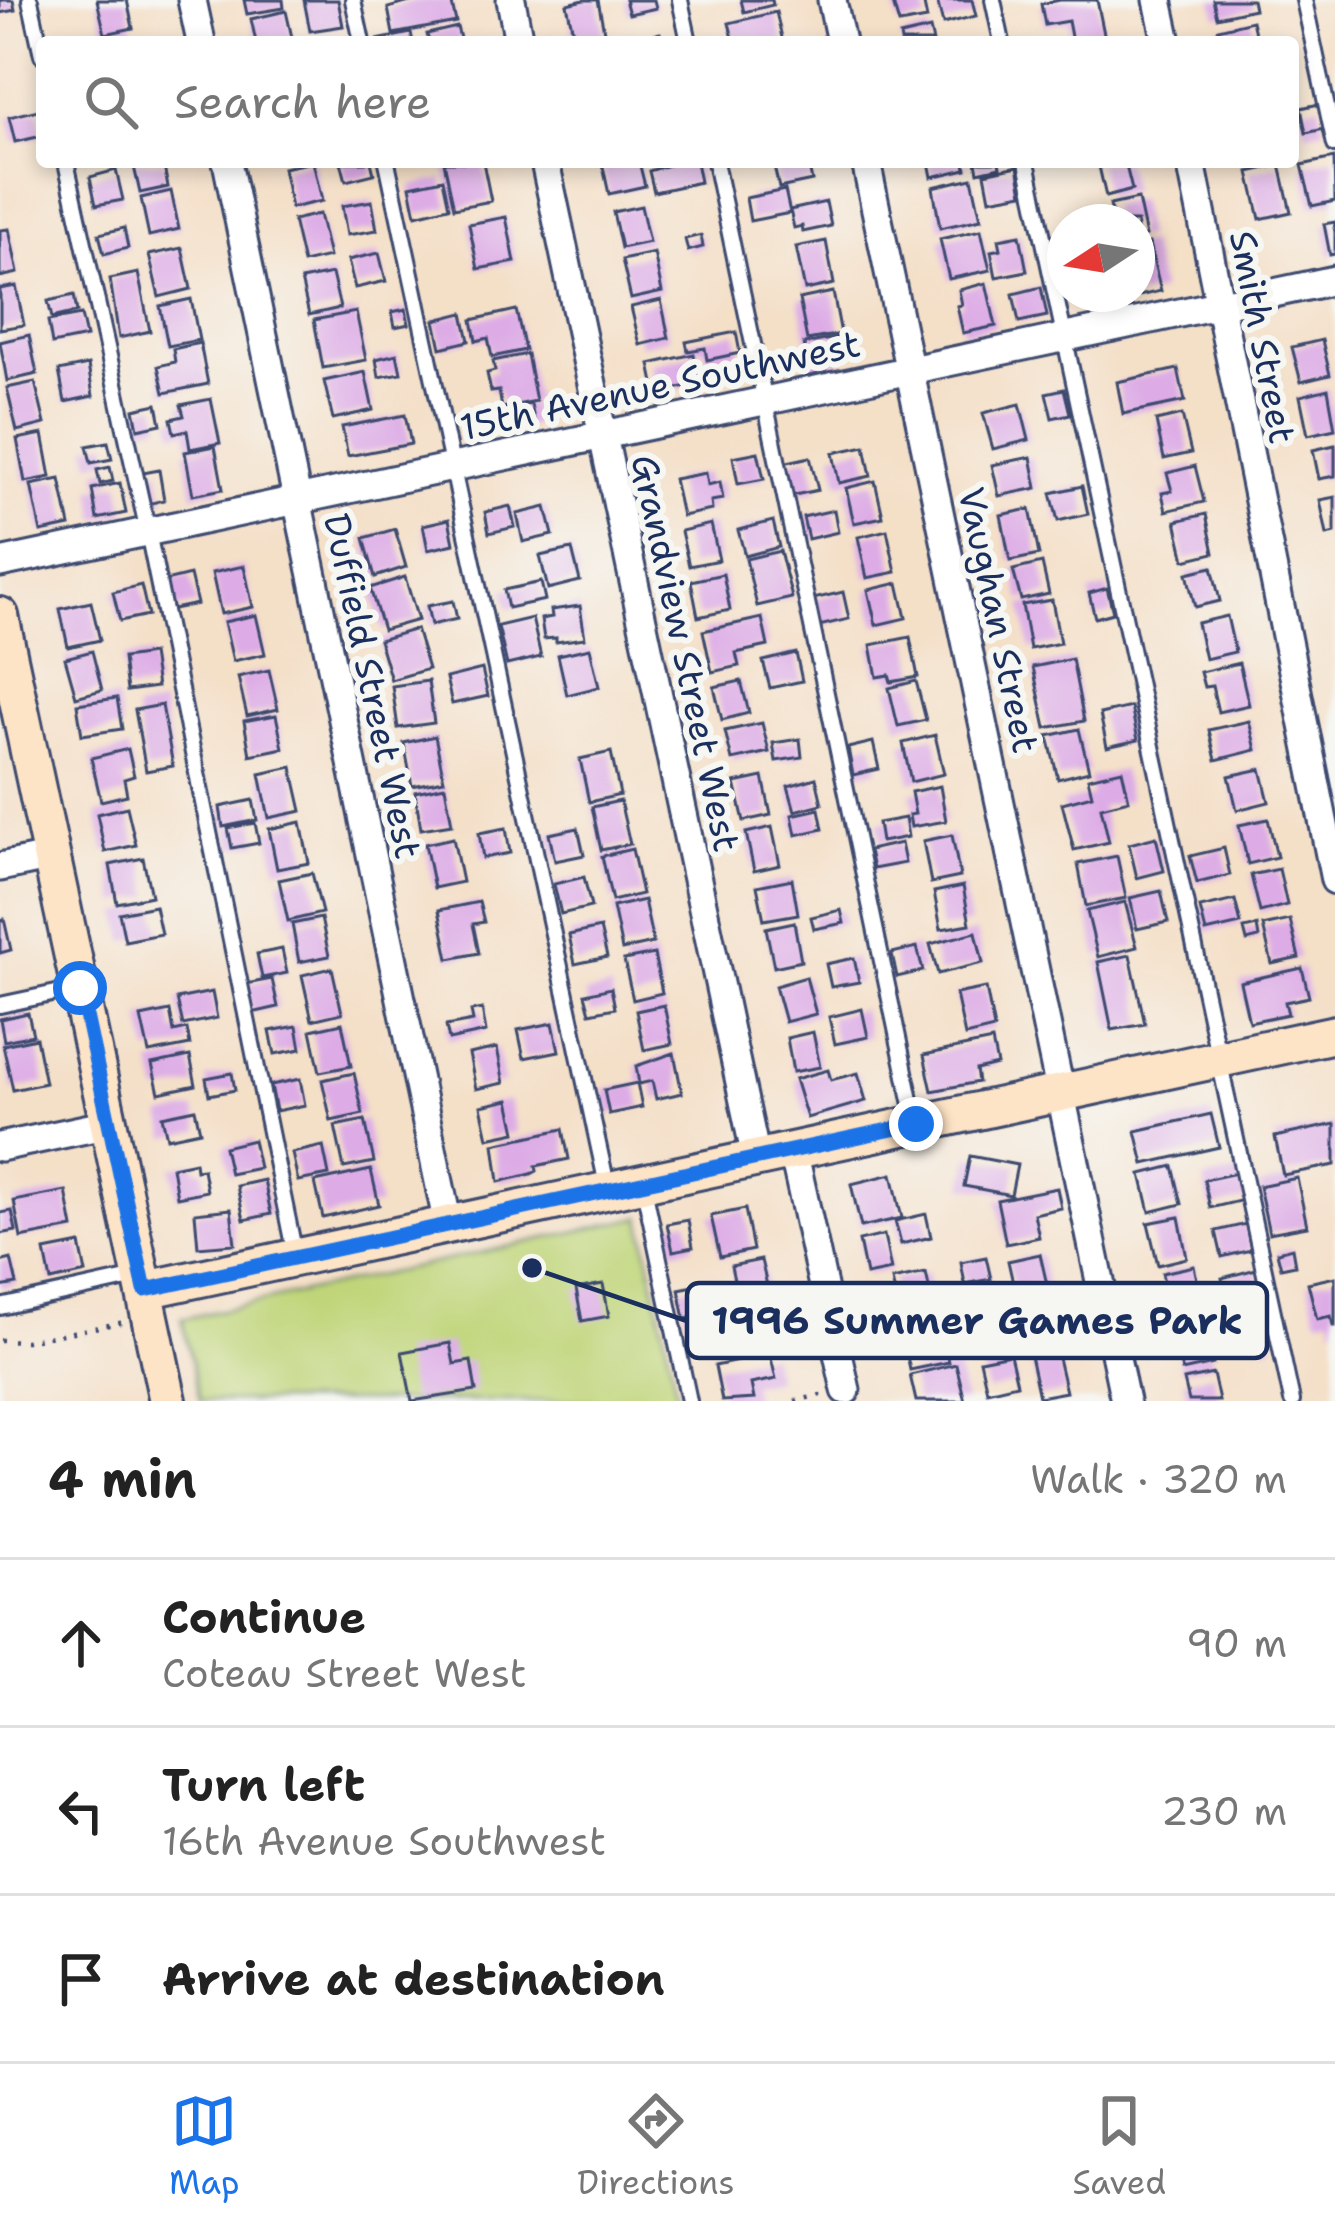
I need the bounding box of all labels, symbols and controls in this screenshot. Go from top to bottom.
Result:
search box [36,36,1299,168]
icon: search [78,69,144,135]
text: Search here [174,72,431,132]
north arrow [1047,204,1155,312]
street label: Smith Street [1218,227,1307,448]
street label: 15th Avenue Southwest [455,319,865,452]
street label: Grandview Street West [619,450,752,856]
street label: Vaughan Street [946,483,1051,757]
street label: Duffield Street West [312,509,433,863]
route start [53,961,107,1015]
route end [889,1097,943,1151]
callout: 1996 Summer Games Park [687,1283,1267,1358]
text: 1996 Summer Games Park [711,1294,1243,1346]
text: 4 min [48,1445,197,1513]
text: Walk · 320 m [1030,1453,1287,1505]
text: Continue [162,1587,366,1647]
icon: ahead [48,1610,114,1676]
text: 90 m [1186,1617,1287,1669]
text: Coteau Street West [162,1647,527,1699]
text: Turn left [162,1755,365,1815]
icon: left [48,1778,114,1844]
text: 230 m [1161,1785,1287,1837]
text: 16th Avenue Southwest [162,1815,606,1867]
icon: arrive [48,1946,114,2012]
text: Arrive at destination [162,1949,665,2009]
tab: Map [169,2088,240,2205]
tab: Directions [577,2088,735,2205]
tab: Saved [1072,2088,1166,2205]

